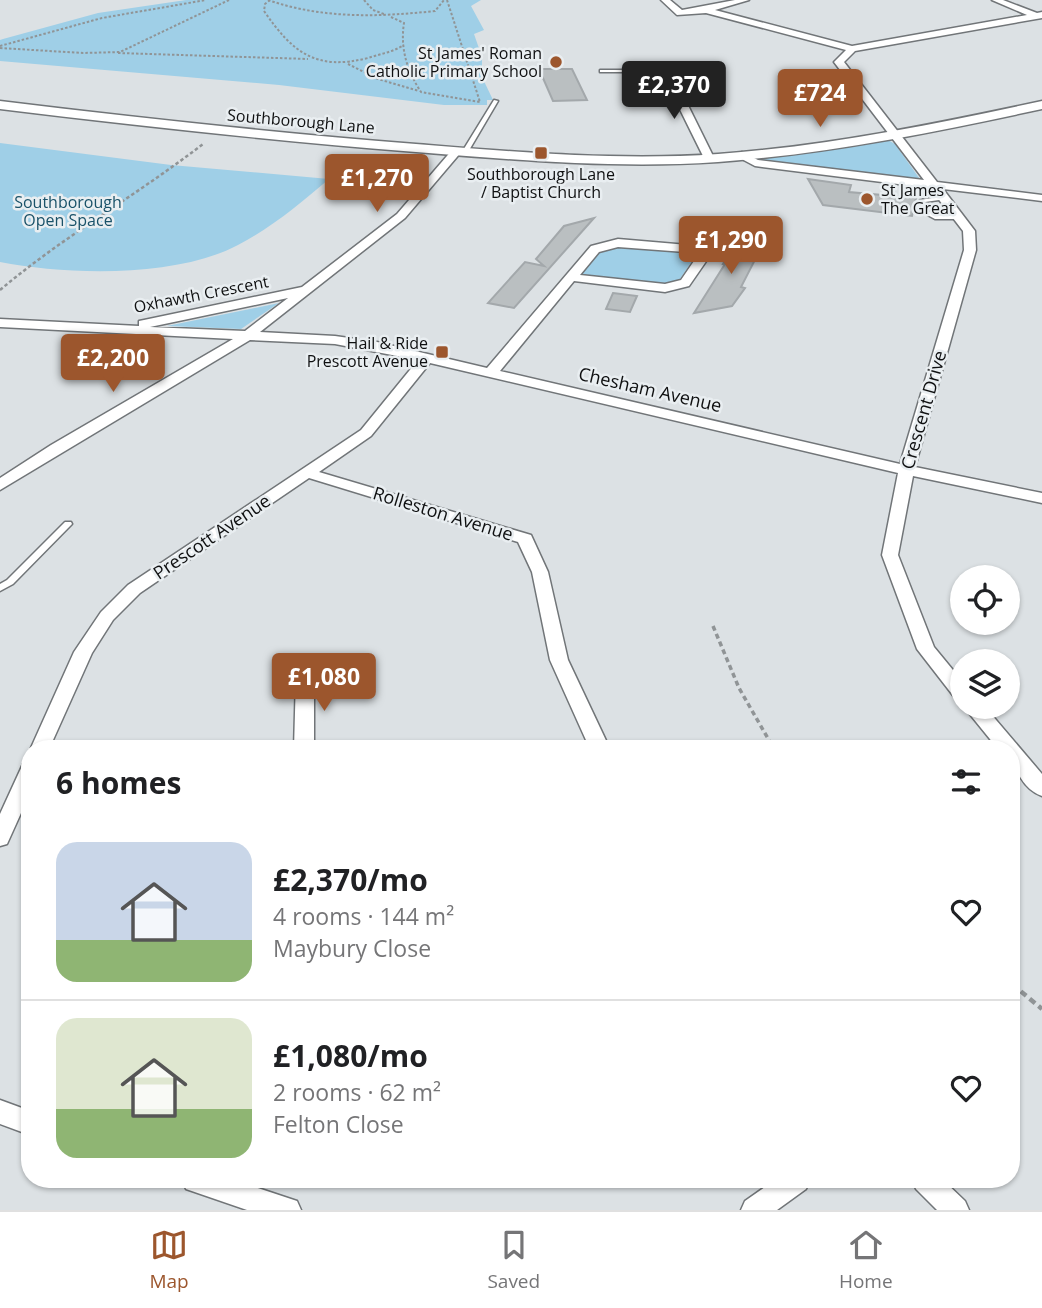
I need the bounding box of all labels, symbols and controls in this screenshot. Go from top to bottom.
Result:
place label: St James' Roman Catholic Primary School [366,42,542,82]
marker: St James' Roman Catholic Primary School [548,54,564,70]
pin: £2,370 [617,61,731,121]
text: £2,370 [638,68,710,100]
pin: £724 [779,69,861,129]
text: £724 [794,76,846,108]
street label: Southborough Lane [226,104,376,138]
marker: Southborough Lane / Baptist Church [533,145,549,161]
pin: £1,270 [320,154,434,214]
text: £1,270 [341,161,413,193]
place label: Southborough Lane / Baptist Church [467,163,615,203]
place label: St James The Great [881,179,955,219]
park label: Southborough Open Space [14,191,122,231]
marker: St James The Great [859,191,875,207]
pin: £1,290 [674,216,788,276]
text: £1,290 [695,223,767,255]
street label: Oxhawth Crescent [132,270,271,318]
place label: Hail & Ride Prescott Avenue [307,332,428,372]
pin: £2,200 [56,334,170,394]
text: £2,200 [77,341,149,373]
marker: Hail & Ride Prescott Avenue [434,344,450,360]
street label: Crescent Drive [895,348,951,472]
street label: Chesham Avenue [576,361,724,417]
street label: Rolleston Avenue [370,480,516,546]
street label: Prescott Avenue [148,488,275,584]
map controls [950,565,1020,719]
button: locate [950,565,1020,635]
button: layers [950,649,1020,719]
pin: £1,080 [267,654,381,713]
text: £1,080 [288,660,360,692]
text: 6 homes [56,762,181,803]
icon: filters [947,763,985,801]
text: £2,370/mo [273,859,428,900]
icon: home [112,870,196,954]
icon: heart [947,893,985,931]
text: 4 rooms · 144 m² [273,900,454,932]
text: Maybury Close [273,932,431,964]
text: £1,080/mo [273,1035,428,1076]
icon: home [112,1046,196,1130]
icon: heart [947,1069,985,1107]
text: 2 rooms · 62 m² [273,1076,441,1108]
text: Felton Close [273,1108,404,1140]
tab: Map [149,1226,189,1294]
tab: Saved [487,1226,540,1294]
tab: Home [839,1226,893,1294]

